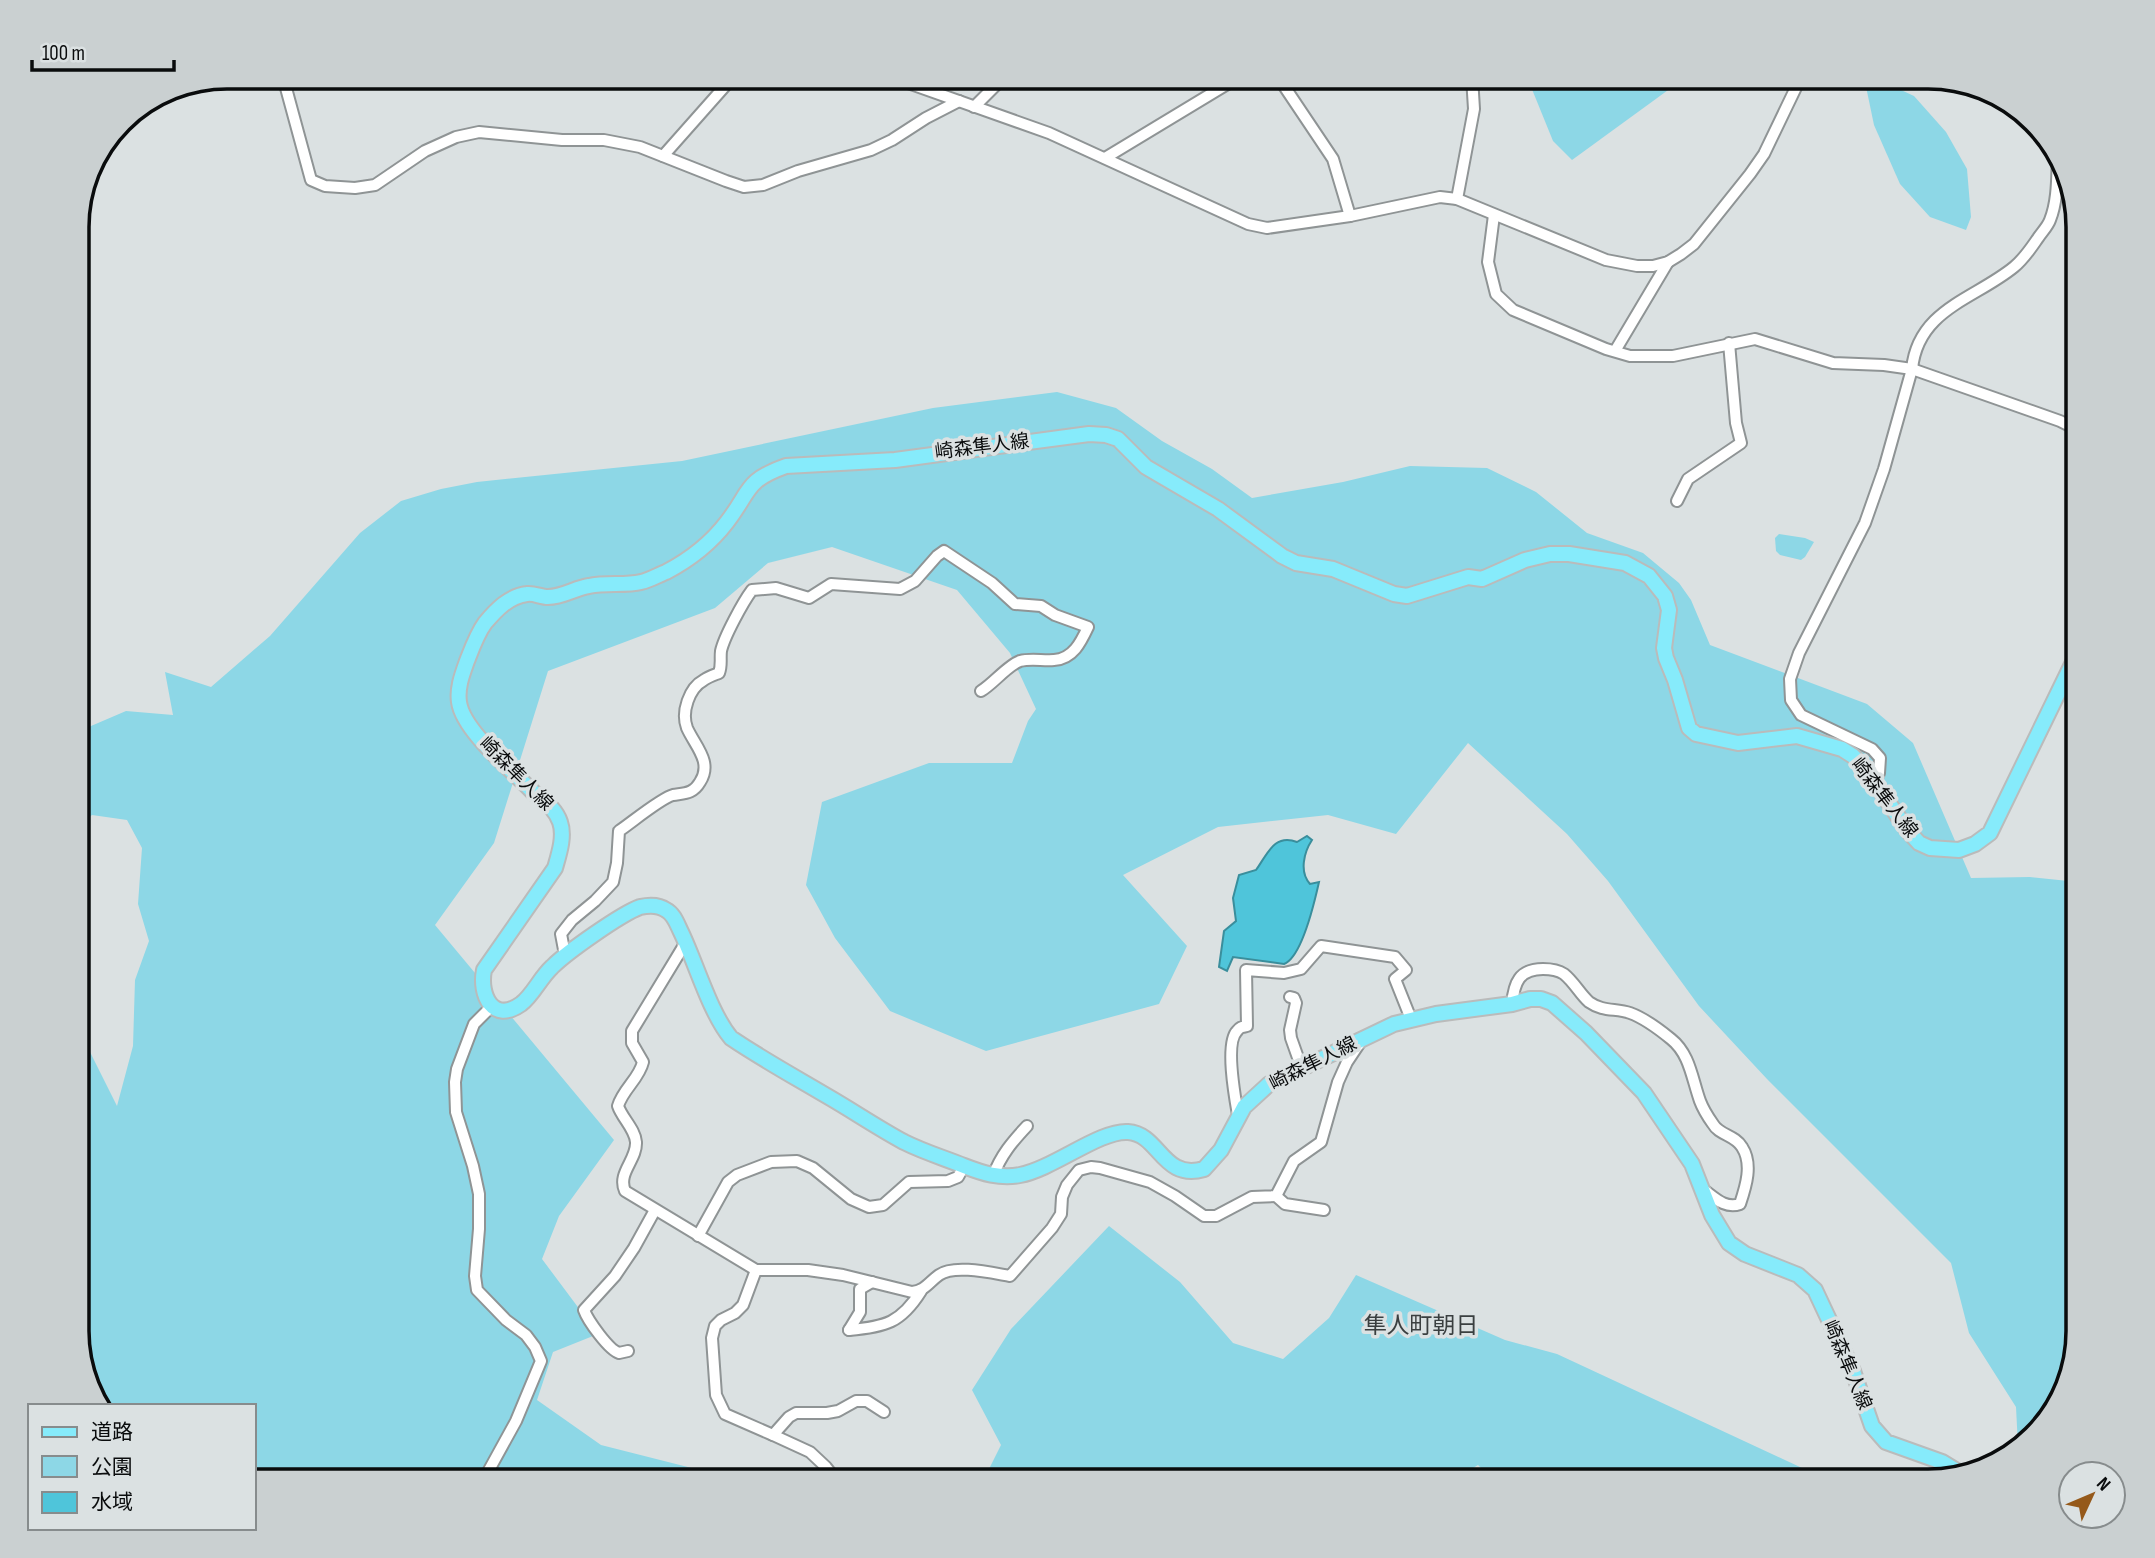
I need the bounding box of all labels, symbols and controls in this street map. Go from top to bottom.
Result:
scale bar [32,28,173,72]
text: 100 m [42,41,85,66]
street label: 崎森隼人線 [933,430,1031,464]
street label: 崎森隼人線 [474,732,558,816]
street label: 崎森隼人線 [1846,753,1922,843]
street label: 崎森隼人線 [1265,1032,1361,1096]
district label: 隼人町朝日 [1364,1312,1479,1340]
street label: 崎森隼人線 [1818,1317,1876,1413]
legend [28,1404,256,1530]
text: 道路 [91,1420,133,1445]
text: 公園 [91,1455,133,1480]
north arrow [2057,1460,2127,1530]
text: N [2091,1473,2115,1496]
text: 水域 [91,1490,133,1515]

